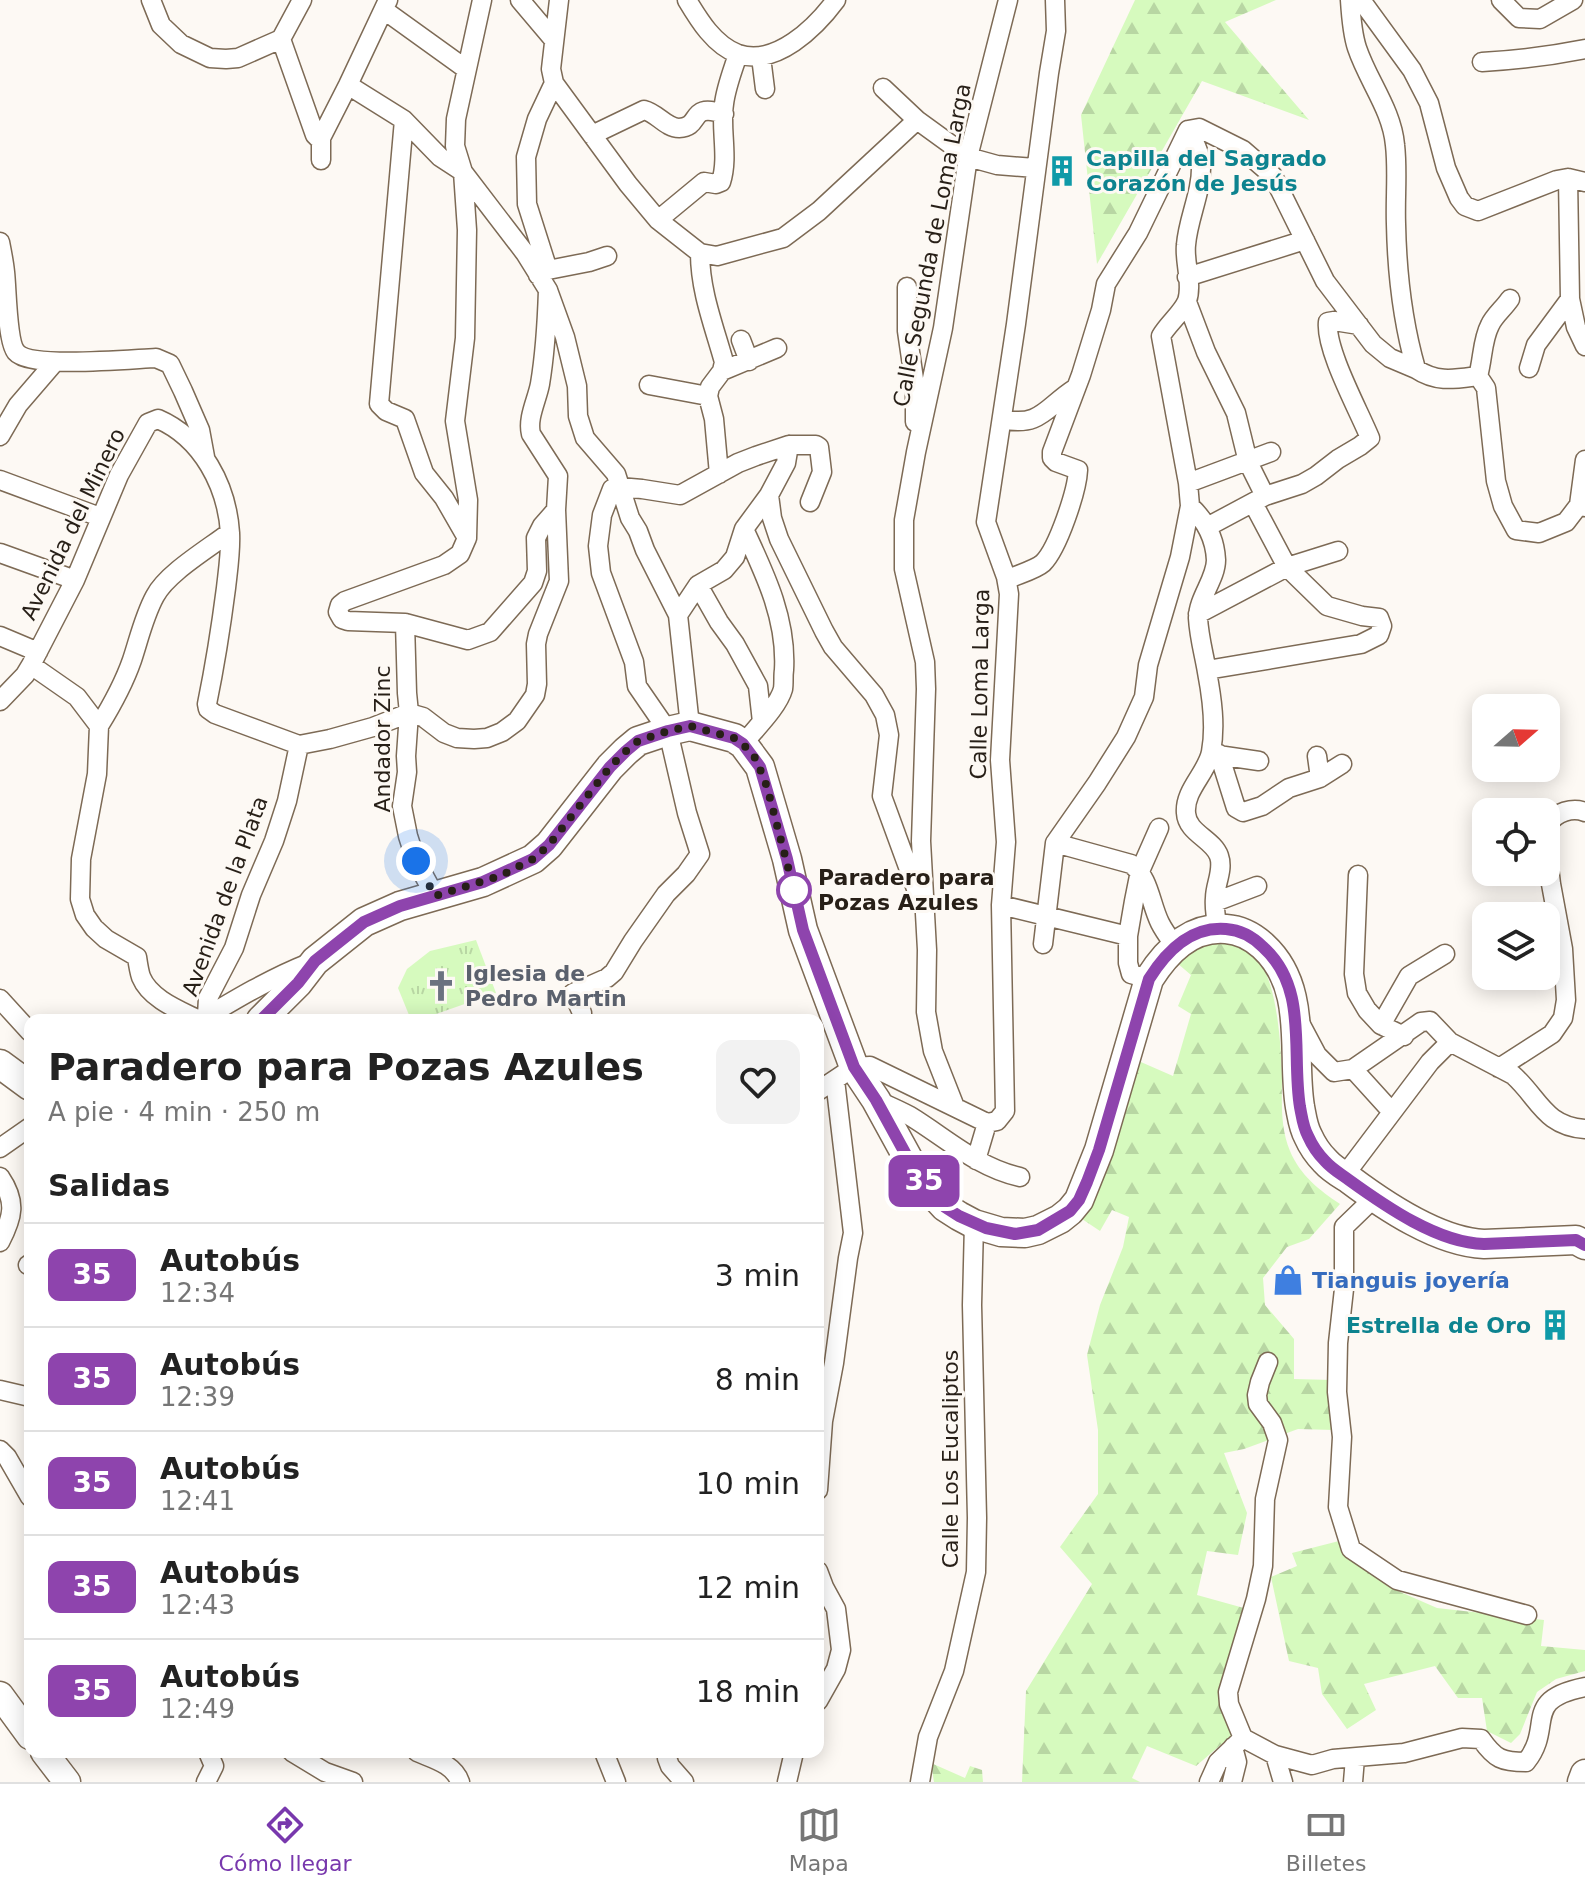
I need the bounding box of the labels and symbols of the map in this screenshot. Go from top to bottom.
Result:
street label: Calle Segunda de Loma Larga [888,81,976,409]
place label: Capilla del Sagrado Corazón de Jesús [1086,146,1327,196]
building icon: Capilla del Sagrado Corazón de Jesús [1045,154,1079,188]
street label: Avenida del Minero [16,424,130,624]
street label: Calle Loma Larga [966,588,994,780]
street label: Andador Zinc [370,665,395,813]
north arrow [1472,694,1560,782]
street label: Avenida de la Plata [177,793,273,999]
your location [396,841,436,881]
place label: Paradero para Pozas Azules [818,865,995,915]
marker: Paradero para Pozas Azules [777,873,811,907]
place label: Iglesia de Pedro Martin [465,961,627,1011]
church icon: Iglesia de Pedro Martin [424,969,458,1003]
line badge: 35 [888,1155,960,1207]
shop icon: Tianguis joyería [1271,1263,1305,1297]
place label: Tianguis joyería [1312,1268,1510,1293]
building icon: Estrella de Oro [1538,1308,1572,1342]
place label: Estrella de Oro [1346,1313,1531,1338]
street label: Calle Los Eucaliptos [938,1350,963,1568]

